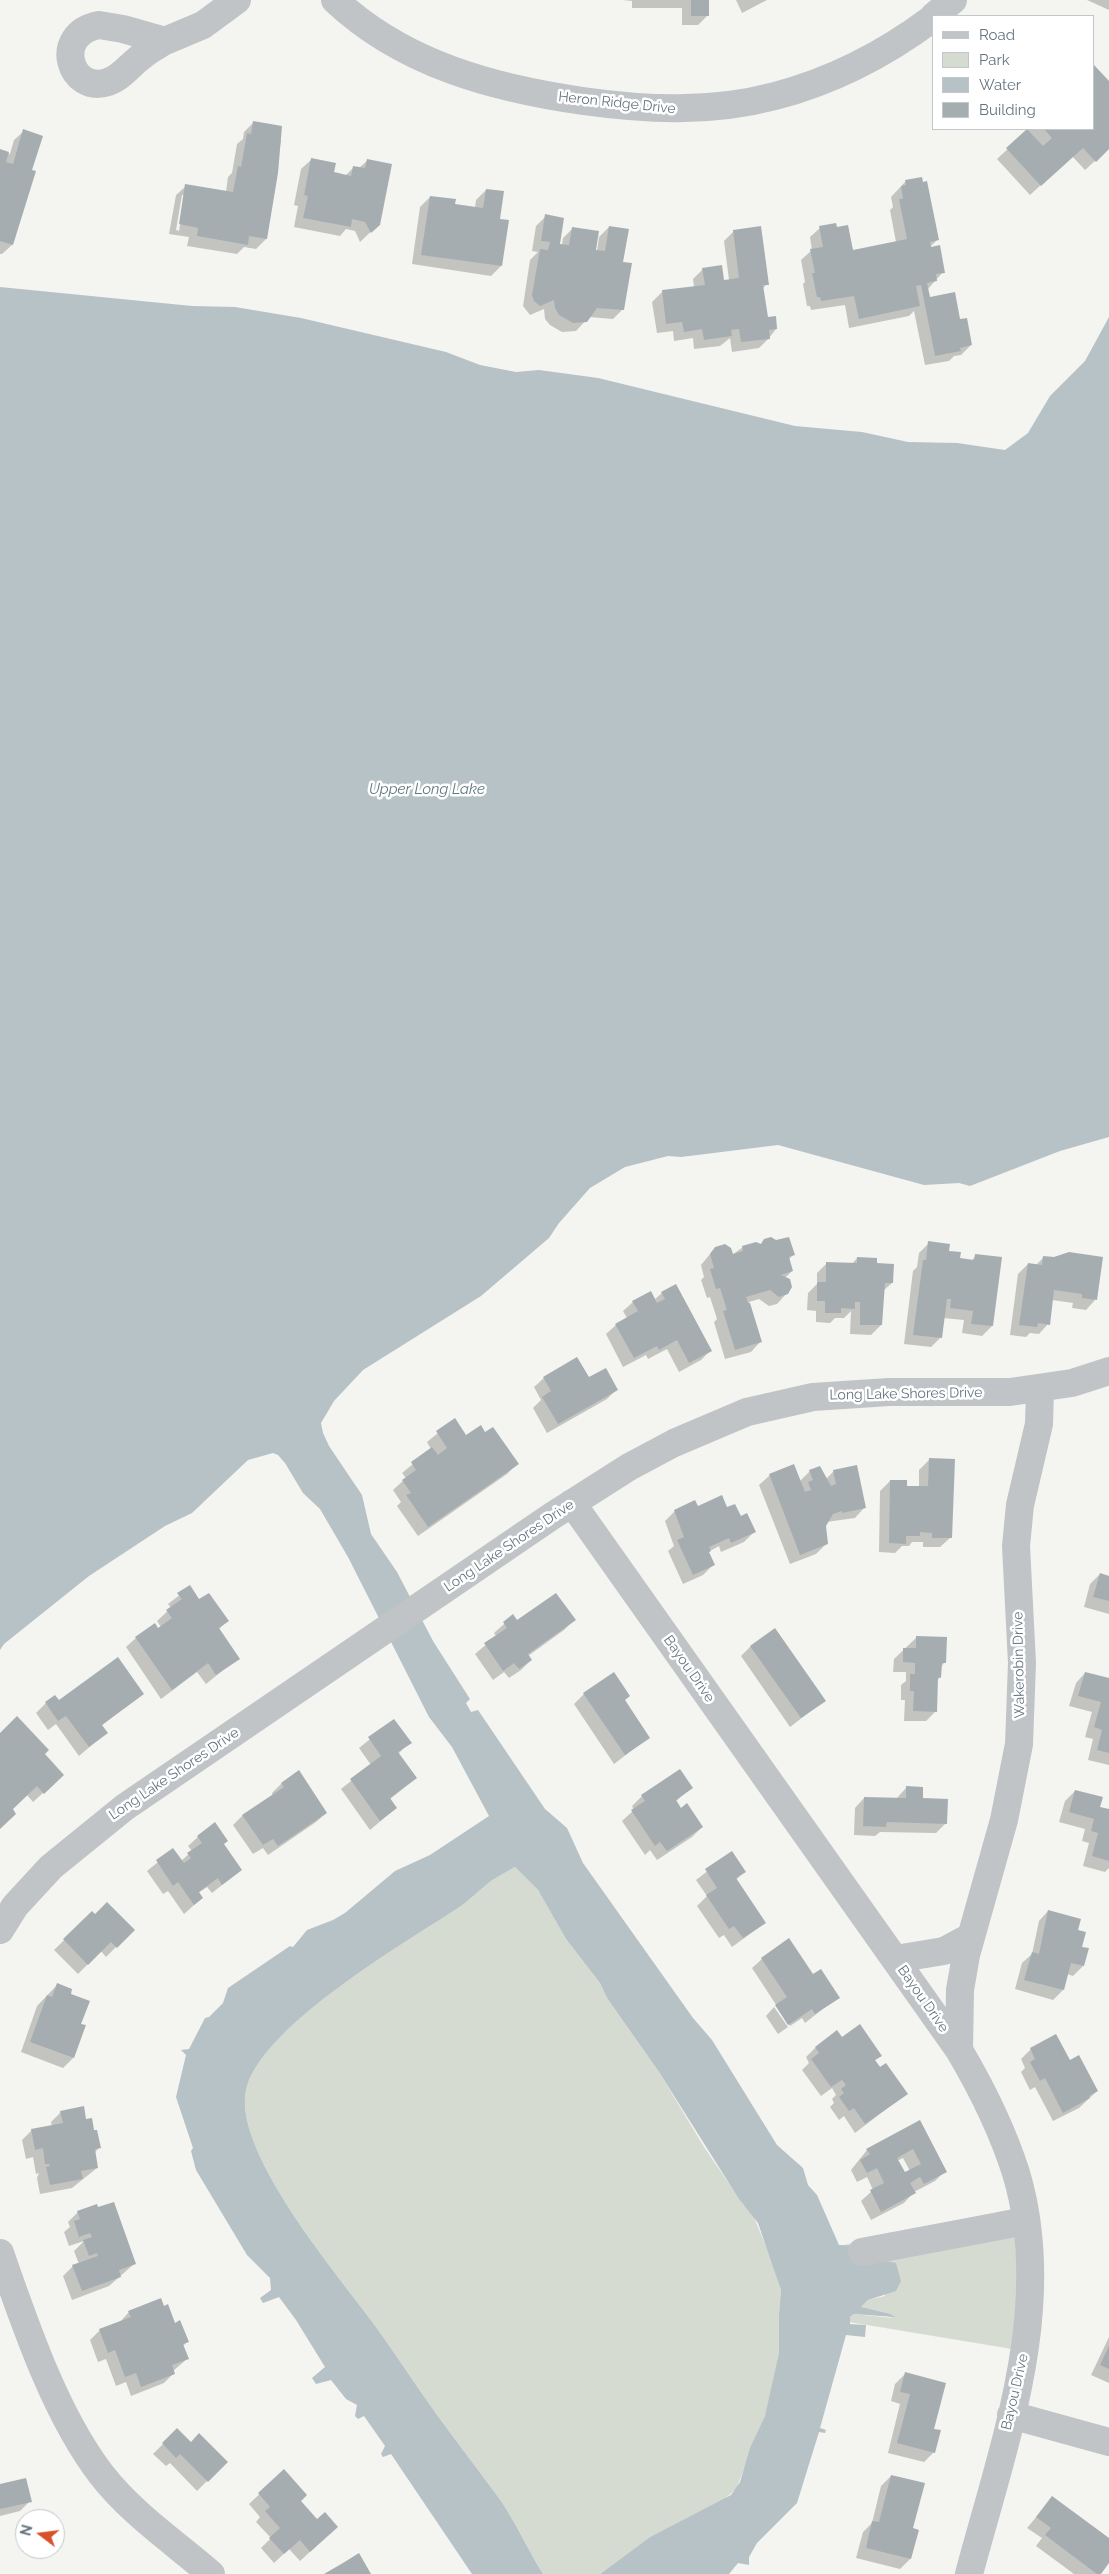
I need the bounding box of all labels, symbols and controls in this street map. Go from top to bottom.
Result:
legend [932,15,1094,130]
text: Road [979,26,1015,44]
text: Park [979,51,1010,69]
text: Water [979,76,1021,94]
street label: Heron Ridge Drive [558,88,676,118]
text: Building [979,101,1036,119]
water label: Upper Long Lake [369,780,485,798]
street label: Long Lake Shores Drive [829,1384,983,1404]
street label: Long Lake Shores Drive [441,1496,577,1596]
street label: Wakerobin Drive [1010,1612,1028,1718]
street label: Bayou Drive [660,1632,718,1706]
street label: Long Lake Shores Drive [106,1724,242,1824]
street label: Bayou Drive [894,1962,952,2036]
street label: Bayou Drive [998,2352,1032,2432]
north arrow [15,2509,65,2559]
text: N [17,2523,36,2538]

